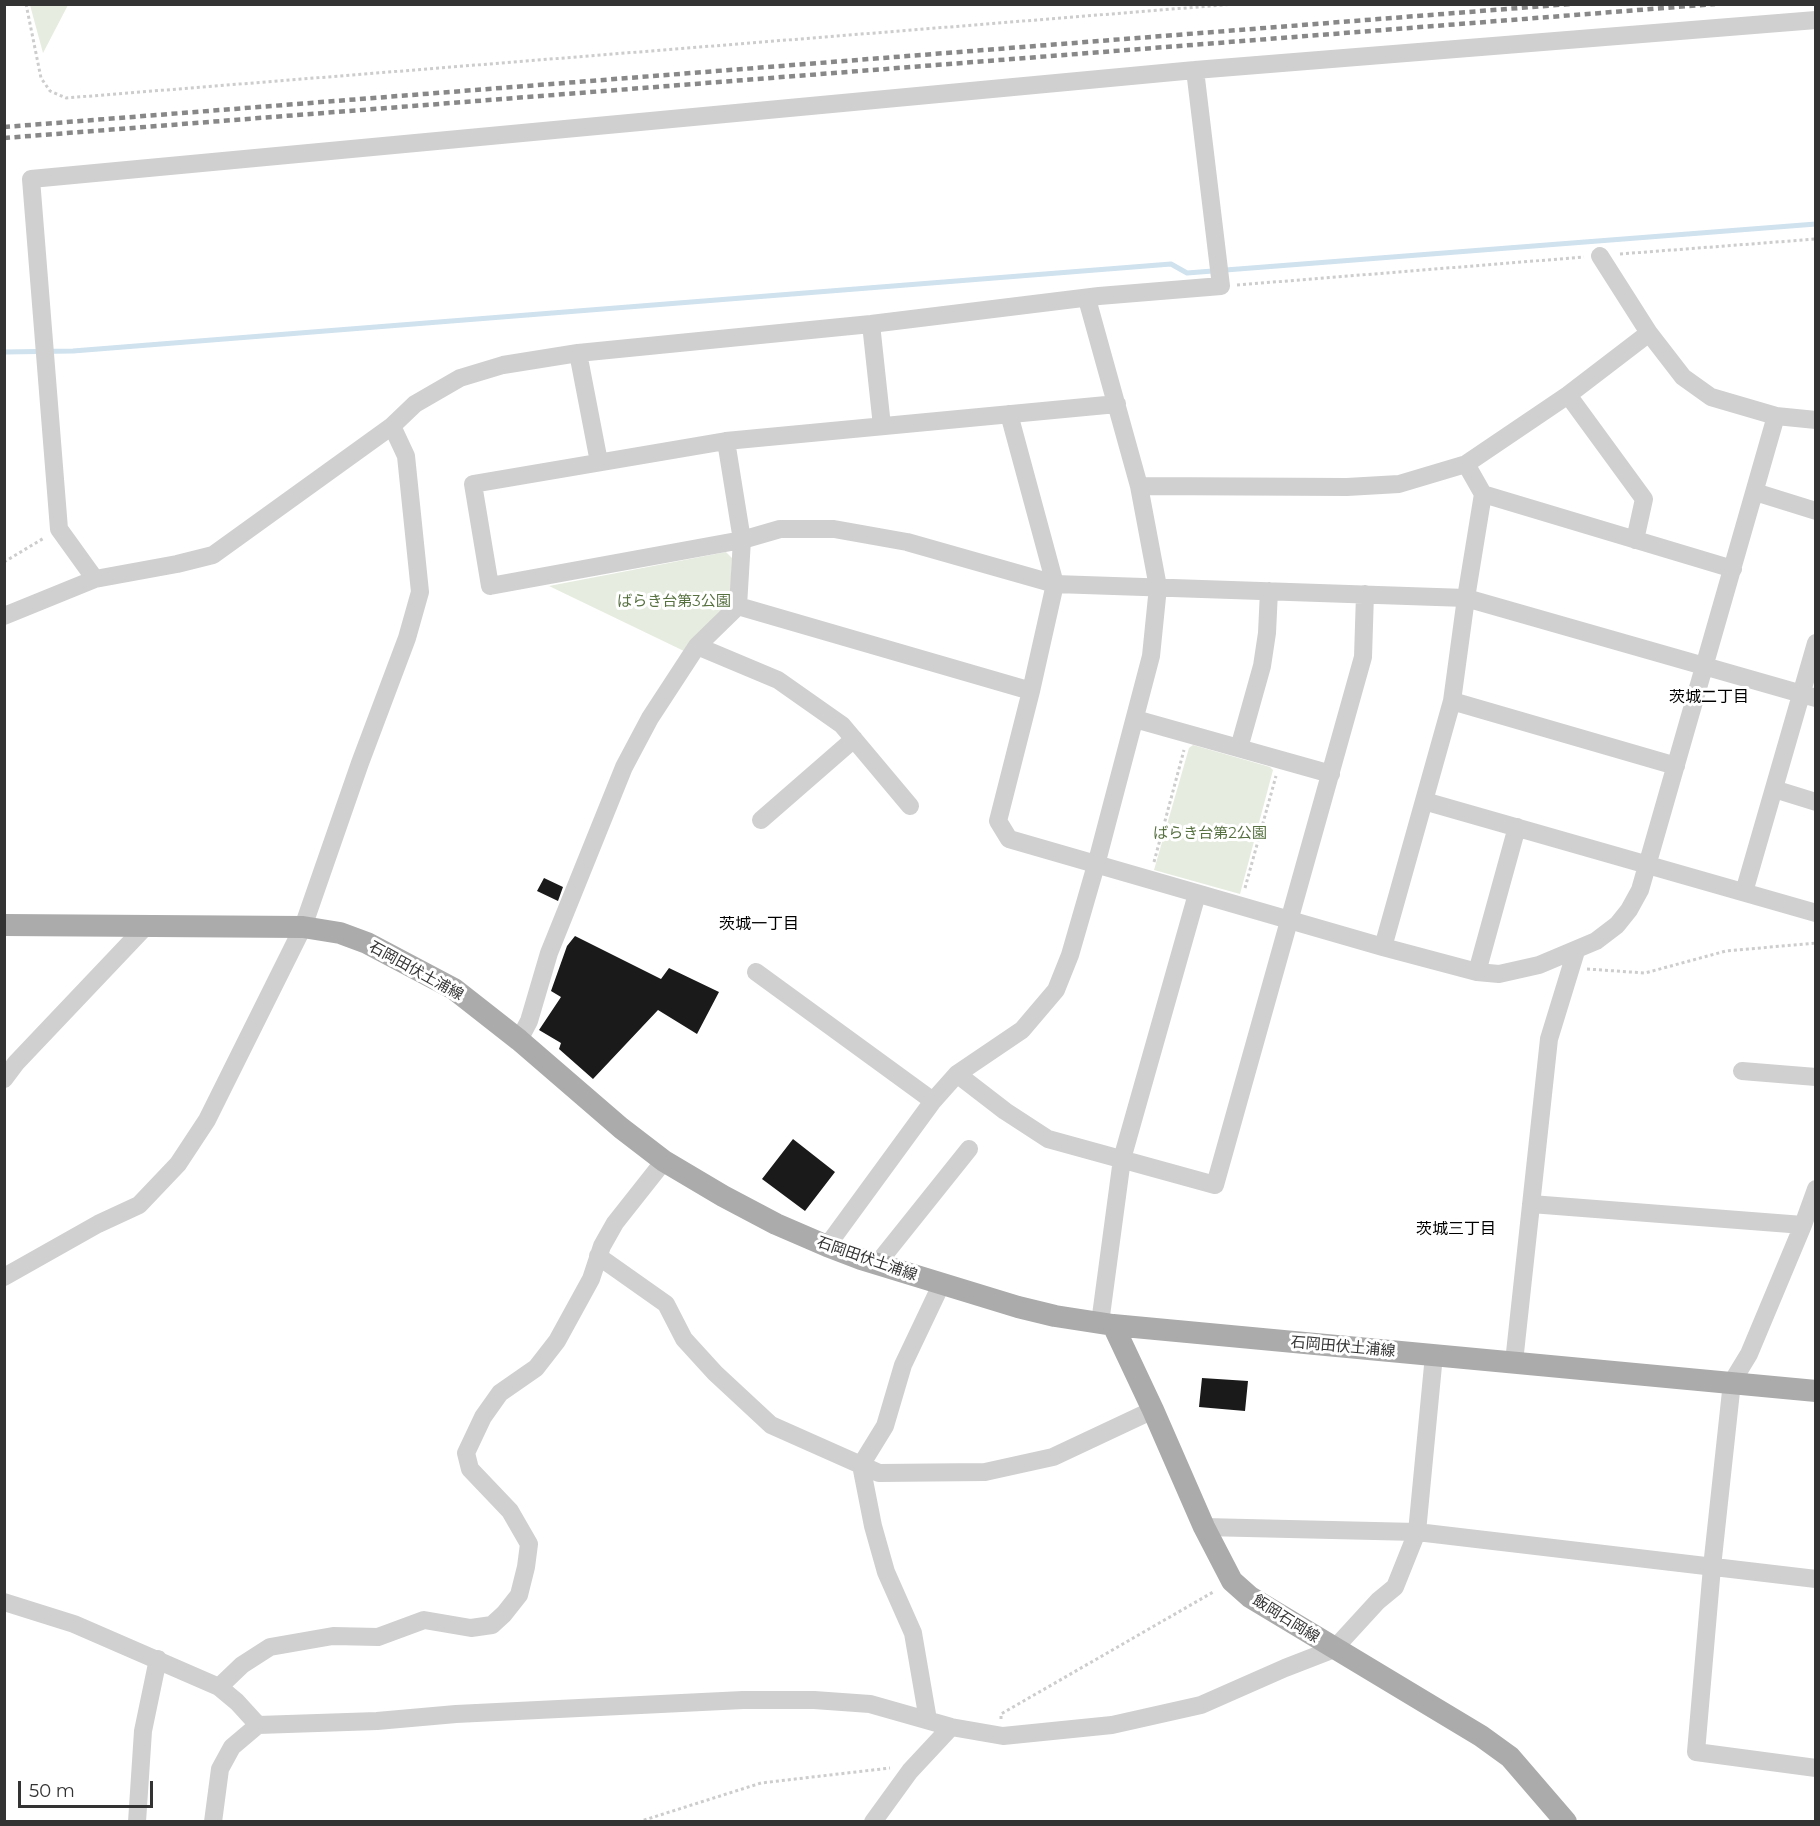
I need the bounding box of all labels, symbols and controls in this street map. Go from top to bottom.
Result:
park label: ばらき台第3公園 [617,593,731,611]
district label: 茨城二丁目 [1669,687,1749,707]
park label: ばらき台第2公園 [1153,825,1267,843]
district label: 茨城一丁目 [719,914,799,934]
street label: 石岡田伏土浦線 [366,938,466,1004]
district label: 茨城三丁目 [1416,1219,1496,1239]
street label: 石岡田伏土浦線 [814,1233,920,1285]
street label: 石岡田伏土浦線 [1290,1333,1396,1361]
street label: 飯岡石岡線 [1249,1591,1323,1647]
scale bar [21,1769,156,1807]
text: 50 m [29,1780,75,1802]

